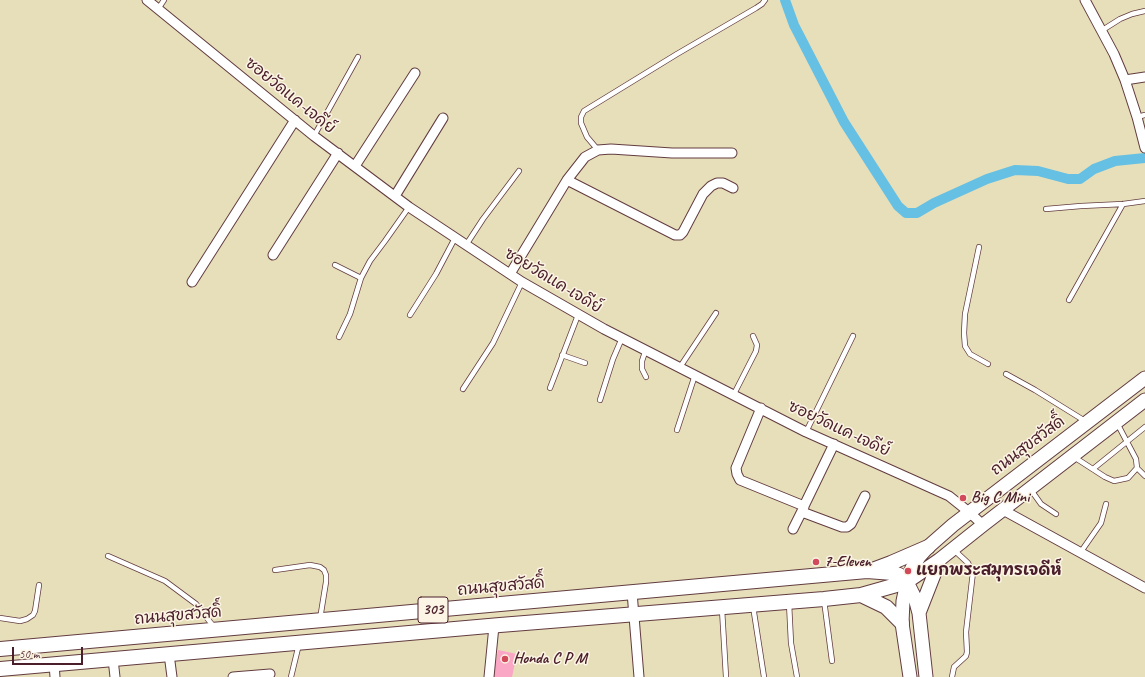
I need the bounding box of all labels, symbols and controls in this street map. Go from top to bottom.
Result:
street label: ซอยวัดแค-เจดีย์ [241,54,339,138]
street label: ซอยวัดแค-เจดีย์ [501,244,605,318]
street label: ซอยวัดแค-เจดีย์ [785,397,893,461]
street label: ถนนสุขสวัสดิ์ [987,412,1069,480]
place label: Big C Mini [971,488,1029,508]
marker: Big C Mini [958,493,968,503]
place label: 7-Eleven [824,552,871,572]
marker: 7-Eleven [811,557,821,567]
place label: แยกพระสมุทรเจดีห์ [916,561,1061,581]
marker: แยกพระสมุทรเจดีห์ [903,566,913,576]
street label: ถนนสุขสวัสดิ์ [457,574,545,600]
road number: 303 [418,597,448,623]
street label: ถนนสุขสวัสดิ์ [134,603,222,629]
scale bar [14,639,85,665]
text: 50 m [19,646,39,662]
place label: Honda C P M [513,649,587,669]
marker: Honda C P M [500,654,510,664]

